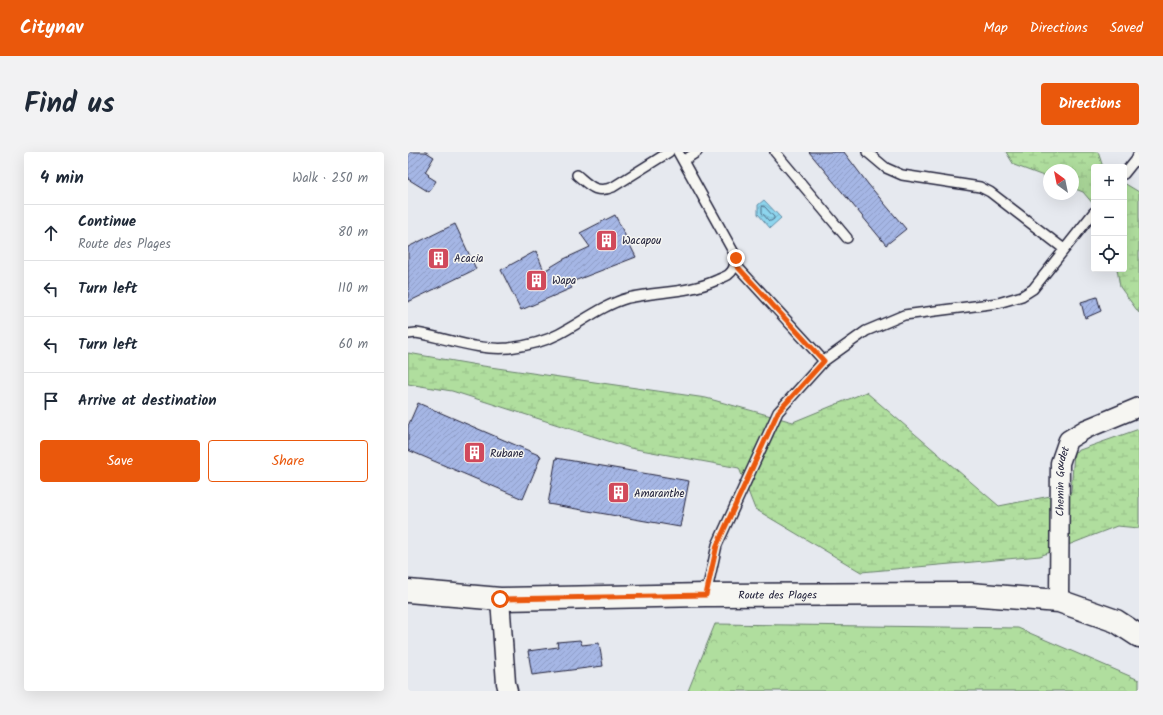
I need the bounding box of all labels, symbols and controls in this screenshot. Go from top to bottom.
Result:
text: Citynav [20,13,83,43]
text: Map [983,17,1008,39]
text: Directions [1030,17,1088,39]
text: Saved [1110,17,1143,39]
text: Find us [24,82,115,127]
button: Directions [1041,83,1139,125]
north arrow [1043,164,1079,200]
map controls [1091,164,1127,272]
button: + [1091,164,1127,200]
text: 4 min [40,165,84,192]
text: Walk · 250 m [292,168,368,189]
button: − [1091,200,1127,236]
text: Continue [78,210,136,234]
icon: ahead [40,222,62,244]
text: 80 m [338,222,368,243]
building icon: Wacapou [593,227,619,253]
place label: Wacapou [622,232,662,250]
text: Route des Plages [78,234,171,255]
button: locate [1091,236,1127,272]
building icon: Acacia [426,245,452,271]
route end [727,249,745,267]
place label: Acacia [454,250,483,268]
building icon: Wapa [524,267,550,293]
place label: Wapa [552,272,576,290]
text: Turn left [78,277,138,301]
icon: left [40,278,62,300]
text: 110 m [338,278,368,299]
text: Turn left [78,333,138,357]
icon: left [40,334,62,356]
text: 60 m [339,334,368,355]
text: Arrive at destination [78,389,217,413]
icon: arrive [40,390,62,412]
button: Save [40,440,200,482]
button: Share [208,440,368,482]
building icon: Rubane [462,440,488,466]
street label: Chemin Goudet [1052,443,1075,517]
place label: Rubane [490,445,524,463]
building icon: Amaranthe [605,480,631,506]
place label: Amaranthe [634,485,684,503]
street label: Route des Plages [738,587,817,605]
route start [491,590,509,608]

